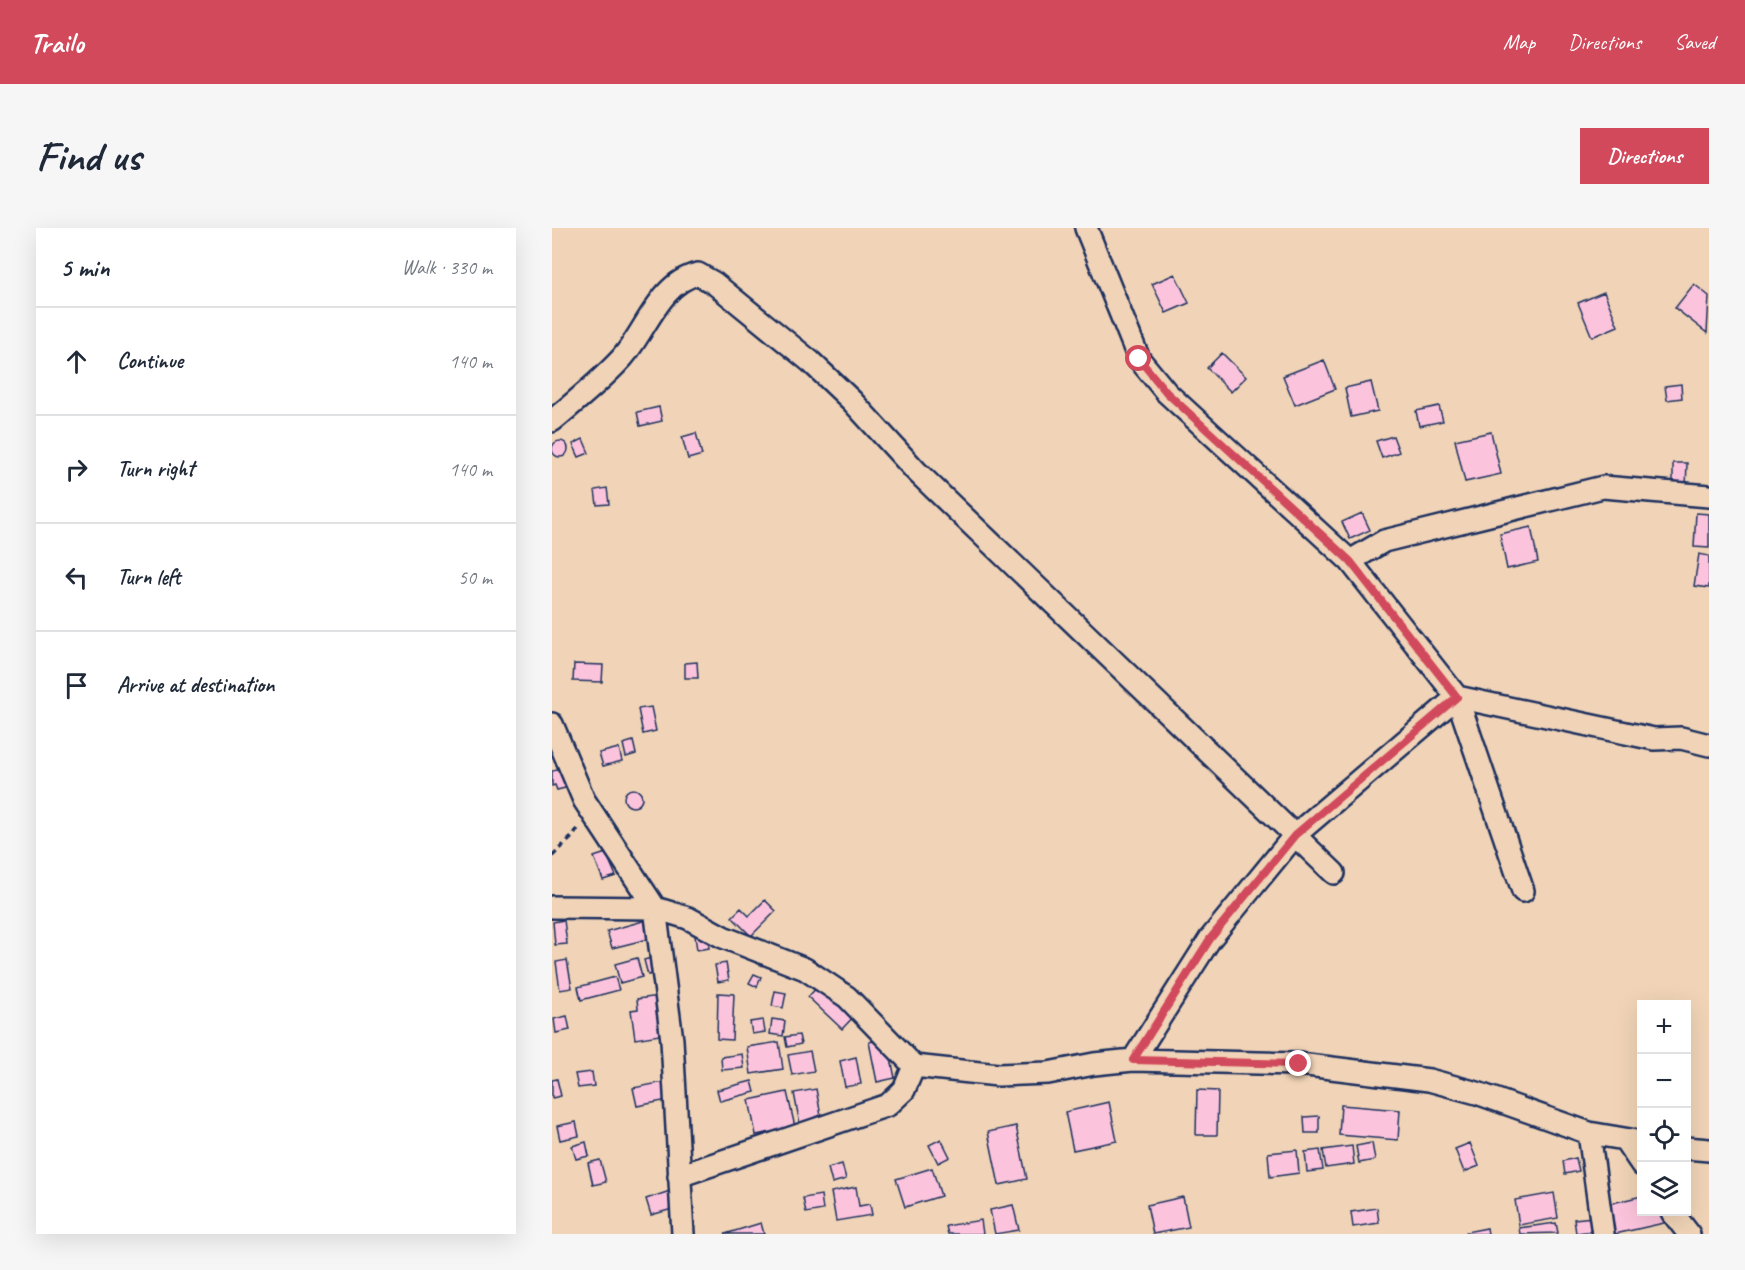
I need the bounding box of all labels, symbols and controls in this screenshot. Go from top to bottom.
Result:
text: Trailo [30,25,84,60]
text: Map [1503,29,1535,55]
text: Directions [1568,29,1641,55]
text: Saved [1674,29,1715,55]
button: Directions [1580,128,1709,184]
text: Find us [36,130,141,183]
text: 5 min [60,251,109,284]
text: Walk · 330 m [402,255,492,280]
icon: ahead [60,345,93,378]
route start [1125,345,1151,371]
text: Continue [117,347,183,375]
text: 140 m [449,349,492,374]
icon: right [60,453,93,486]
text: Turn right [117,455,194,483]
text: 140 m [449,457,492,482]
icon: left [60,561,93,594]
text: Turn left [117,563,181,591]
text: 50 m [458,565,492,590]
icon: arrive [60,669,93,702]
text: Arrive at destination [117,671,274,699]
map controls [1637,1000,1691,1216]
button: + [1637,1000,1691,1054]
route end [1285,1050,1311,1076]
button: − [1637,1054,1691,1108]
button: locate [1637,1108,1691,1162]
button: layers [1637,1162,1691,1216]

